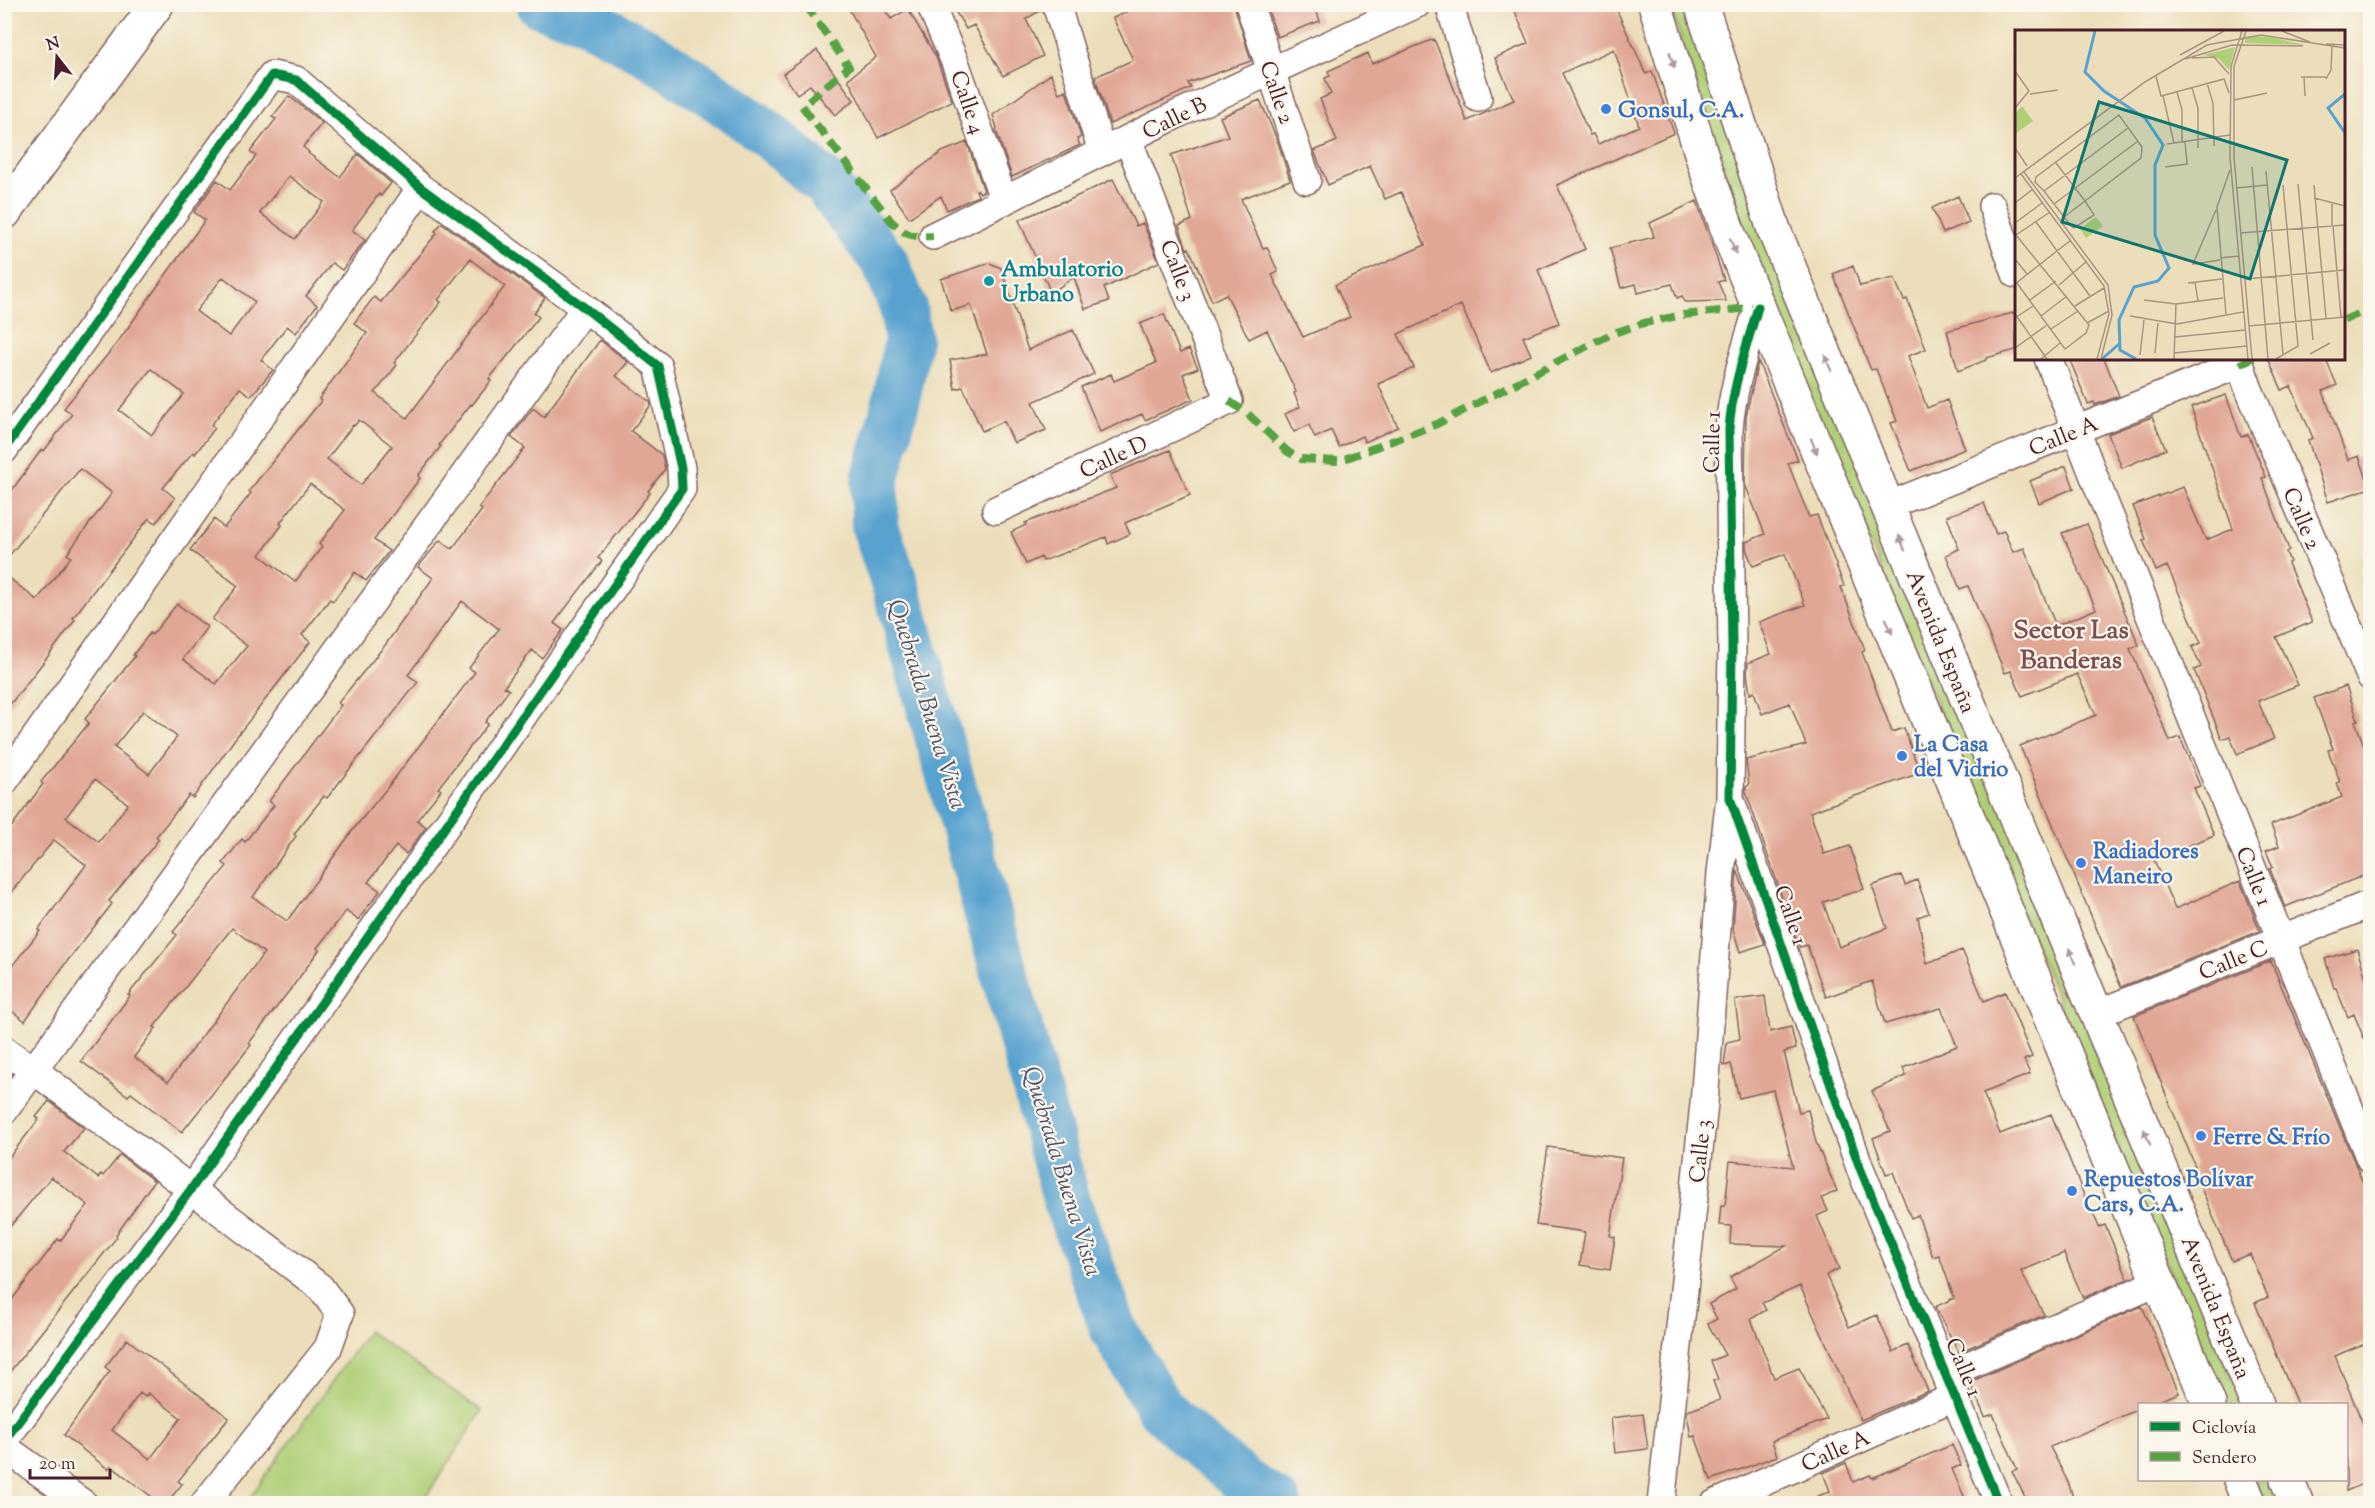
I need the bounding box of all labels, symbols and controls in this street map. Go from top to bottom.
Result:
north arrow [27,27,87,87]
inset map [2015,30,2345,360]
text: N [44,32,63,58]
one-way arrow [1668,51,1677,69]
street label: Calle 2 [1249,57,1301,129]
street label: Calle 4 [940,67,992,139]
street label: Calle B [1138,90,1213,149]
place label: Gonsul, C.A. [1618,96,1744,128]
marker: Gonsul, C.A. [1599,102,1613,116]
street label: Calle 3 [1150,236,1203,306]
one-way arrow [1729,237,1739,255]
place label: Ambulatorio Urbano [1001,255,1124,312]
marker: Ambulatorio Urbano [982,274,996,288]
one-way arrow [1823,354,1832,372]
street label: Calle A [2025,409,2104,466]
street label: Calle 1 [1697,410,1731,473]
street label: Calle D [1075,429,1154,488]
one-way arrow [1809,437,1819,455]
street label: Calle 2 [2273,483,2328,555]
one-way arrow [1897,534,1906,552]
street label: Avenida España [1896,566,1982,718]
water label: Quebrada Buena Vista [878,595,974,814]
district label: Sector Las Banderas [2013,613,2129,680]
one-way arrow [1885,617,1894,635]
place label: La Casa del Vidrio [1914,730,2008,787]
marker: La Casa del Vidrio [1895,749,1909,763]
place label: Radiadores Maneiro [2093,837,2199,894]
street label: Calle 1 [2226,842,2279,912]
marker: Radiadores Maneiro [2074,856,2088,870]
street label: Calle 1 [1764,881,1815,951]
street label: Calle C [2195,933,2274,990]
one-way arrow [2067,947,2077,965]
water label: Quebrada Buena Vista [1013,1062,1109,1281]
street label: Calle 3 [1683,1118,1721,1185]
place label: Ferre & Frío [2213,1123,2330,1155]
one-way arrow [2142,1127,2152,1145]
marker: Ferre & Frío [2194,1129,2208,1143]
place label: Repuestos Bolívar Cars, C.A. [2084,1165,2254,1222]
marker: Repuestos Bolívar Cars, C.A. [2065,1184,2079,1198]
street label: Avenida España [2171,1232,2257,1384]
street label: Calle 1 [1935,1333,1989,1403]
legend [2138,1403,2348,1481]
text: Ciclovía [2192,1416,2256,1442]
street label: Calle A [1797,1423,1876,1482]
scale bar [30,1442,110,1480]
text: Sendero [2192,1446,2257,1472]
text: 20 m [39,1452,76,1478]

